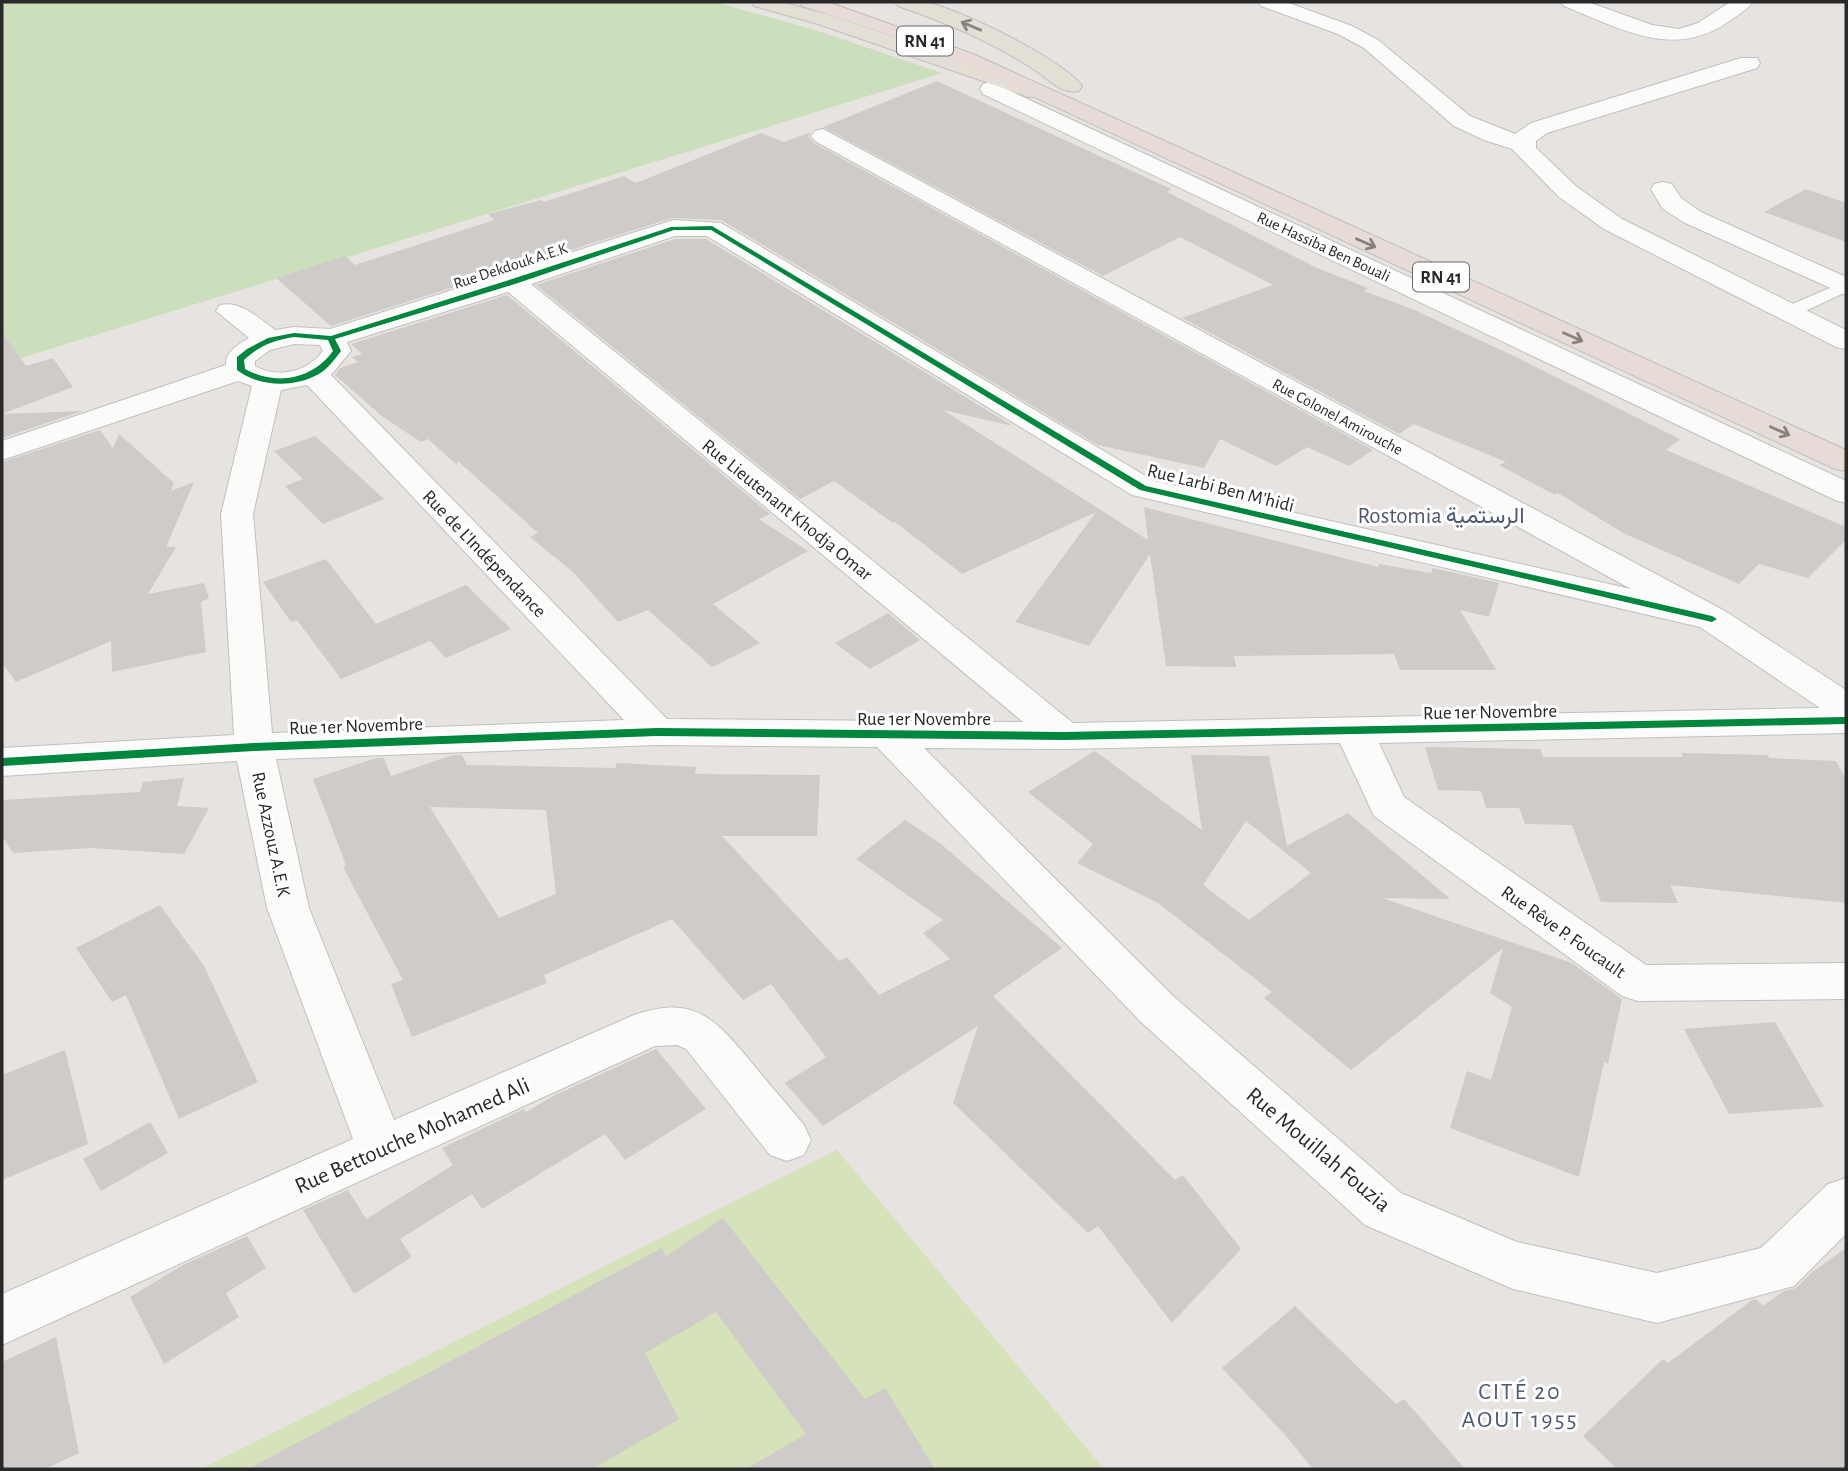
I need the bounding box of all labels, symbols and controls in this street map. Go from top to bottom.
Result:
one-way arrow [961,18,982,31]
road number: RN 41 [897,26,953,56]
street label: Rue Hassiba Ben Bouali [1254,209,1393,285]
one-way arrow [1355,237,1376,250]
street label: Rue Dekdouk A.E.K [451,240,569,292]
road number: RN 41 [1413,262,1469,292]
one-way arrow [1562,331,1583,344]
street label: Rue Colonel Amirouche [1270,376,1405,458]
one-way arrow [1769,425,1790,438]
street label: Rue Lieutenant Khodja Omar [698,436,876,585]
street label: Rue Larbi Ben M'hidi [1145,461,1296,516]
street label: Rue de L'Indépendance [419,487,549,621]
district label: Rostomia الرستمية [1357,505,1525,530]
street label: Rue 1er Novembre [1423,702,1557,723]
street label: Rue 1er Novembre [857,710,991,729]
street label: Rue 1er Novembre [289,715,423,738]
street label: Rue Azzouz A.E.K [248,770,293,899]
street label: Rue Rêve P. Foucault [1498,882,1629,982]
street label: Rue Bettouche Mohamed Ali [292,1074,533,1199]
street label: Rue Mouillah Fouzia [1242,1083,1394,1217]
district label: CITÉ 20 AOUT 1955 [1461,1378,1579,1432]

